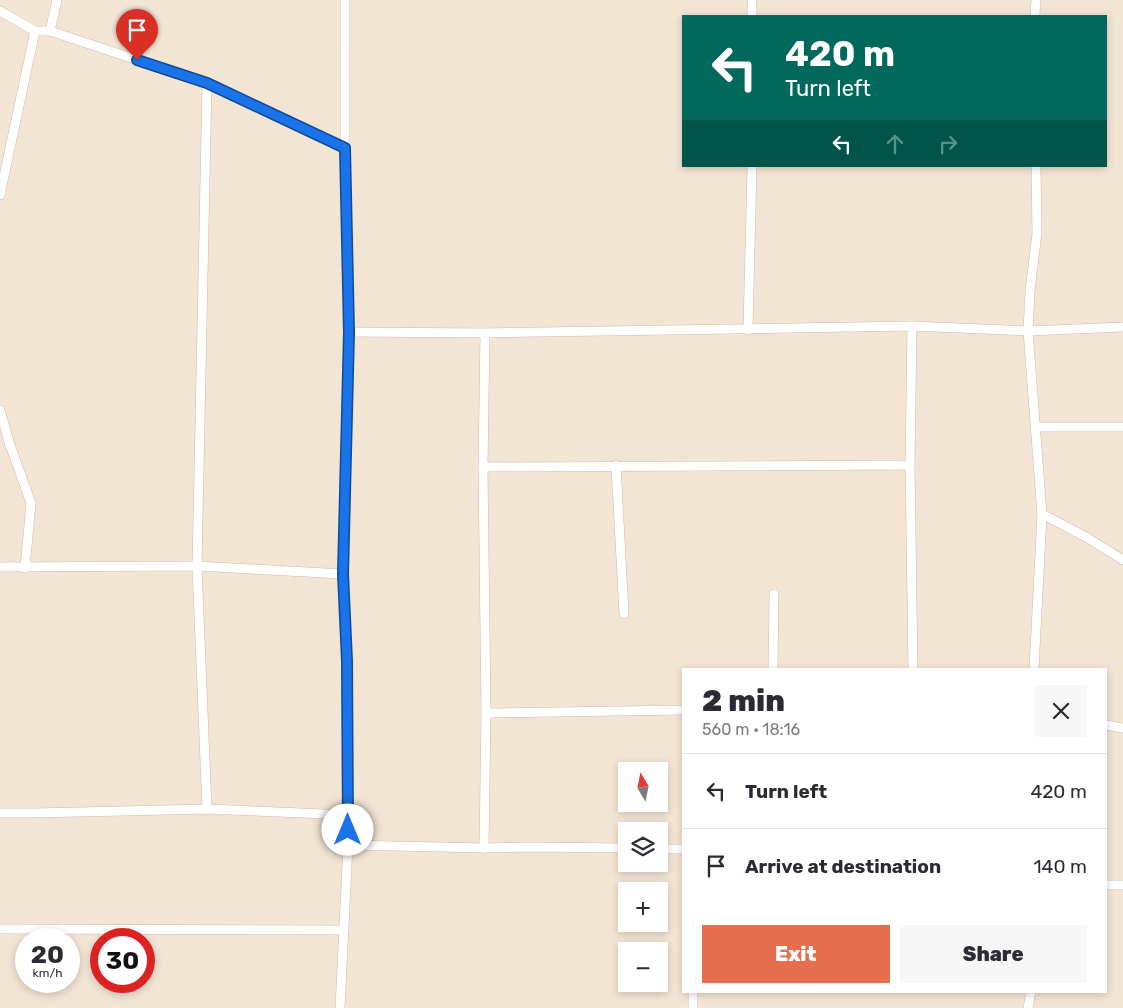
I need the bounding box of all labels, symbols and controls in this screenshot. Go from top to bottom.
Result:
pin [116,9,158,60]
icon: arrive [123,16,151,44]
text: 420 m [785,33,895,75]
icon: left [702,35,767,100]
text: Turn left [785,75,871,102]
icon: left [828,130,856,158]
icon: ahead [881,130,909,158]
icon: right [934,130,962,158]
text: 2 min [702,683,785,719]
button: close [1035,685,1087,737]
text: 560 m · 18:16 [702,720,800,739]
north arrow [618,762,668,812]
map controls [618,762,668,992]
icon: left [702,777,730,805]
text: Turn left [745,780,827,803]
text: 420 m [1030,780,1087,803]
position arrow [321,803,373,855]
button: layers [618,822,668,872]
icon: arrive [702,852,730,880]
text: Arrive at destination [745,855,941,878]
text: 140 m [1033,855,1087,878]
button: + [618,882,668,932]
button: Exit [702,925,890,983]
button: Share [900,925,1087,983]
speed limit sign: 30 [90,928,155,993]
text: 20 [31,940,64,969]
button: − [618,942,668,992]
text: km/h [33,966,62,980]

